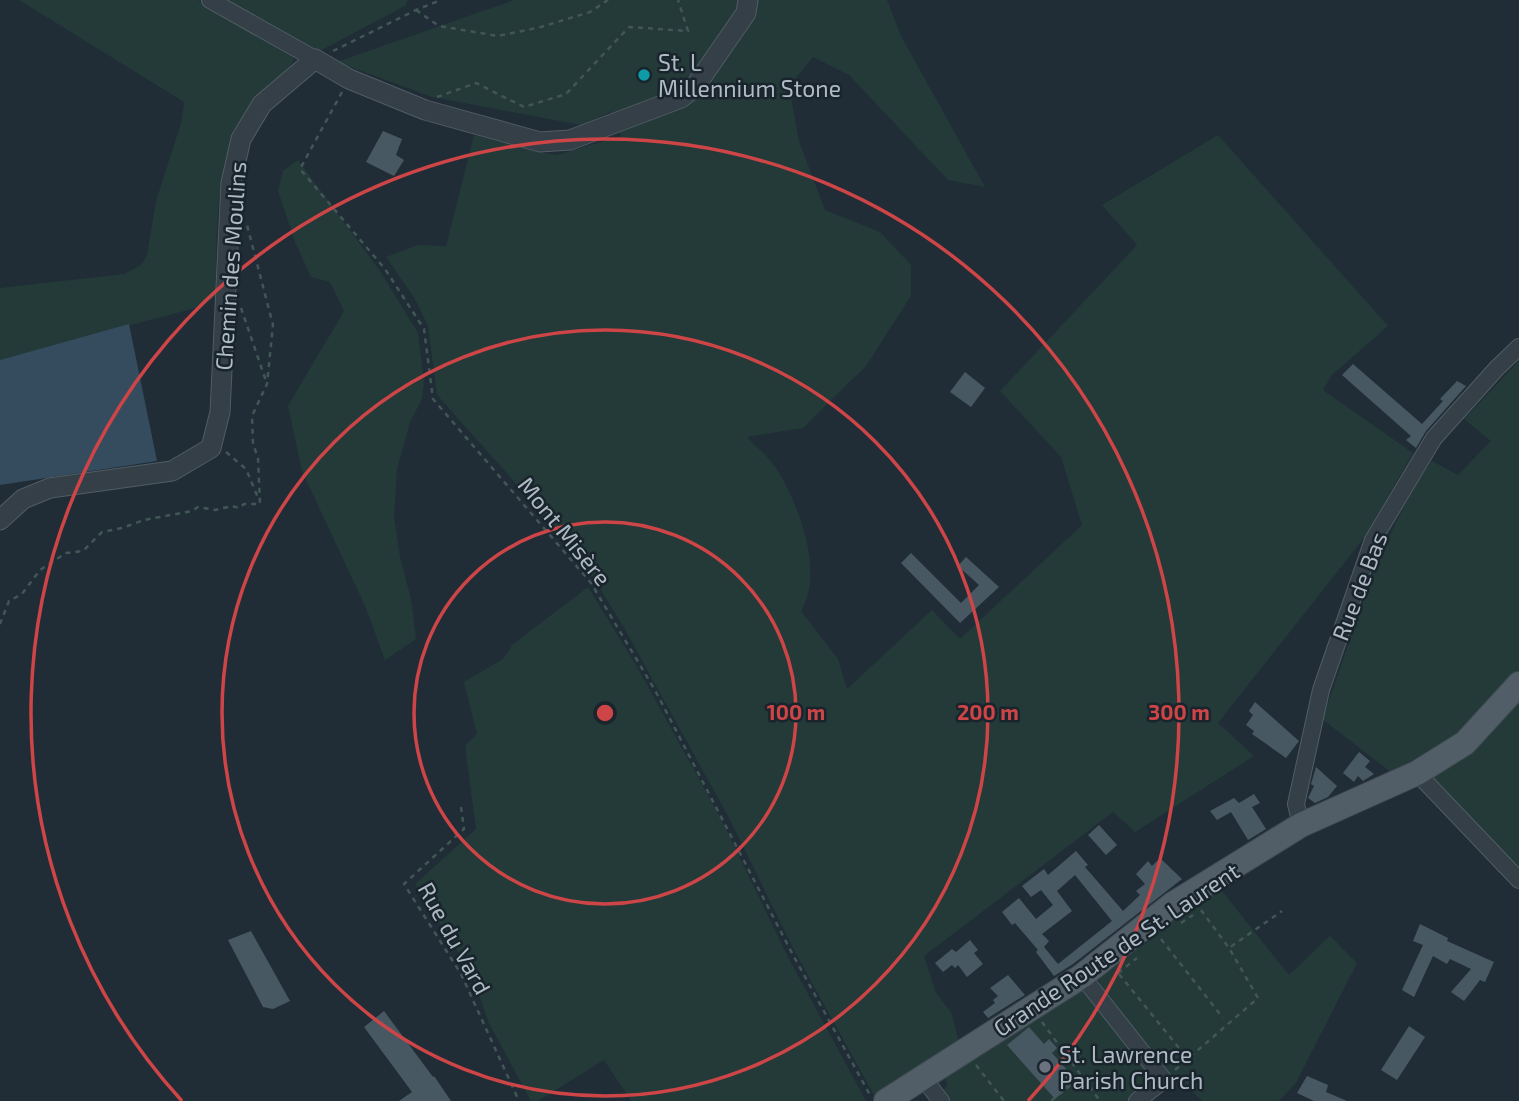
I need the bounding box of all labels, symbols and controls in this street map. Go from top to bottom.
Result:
place label: St. L Millennium Stone [658,48,841,102]
marker: St. L Millennium Stone [636,67,652,83]
street label: Chemin des Moulins [209,161,251,371]
street label: Mont Misère [513,471,617,591]
street label: Rue de Bas [1325,528,1393,644]
text: 100 m [767,699,825,724]
text: 200 m [957,699,1019,724]
text: 300 m [1148,699,1210,724]
centre of rings [593,701,617,725]
street label: Grande Route de St. Laurent [988,856,1244,1042]
street label: Rue du Vard [413,877,497,999]
place label: St. Lawrence Parish Church [1059,1040,1203,1094]
marker: St. Lawrence Parish Church [1037,1059,1053,1075]

